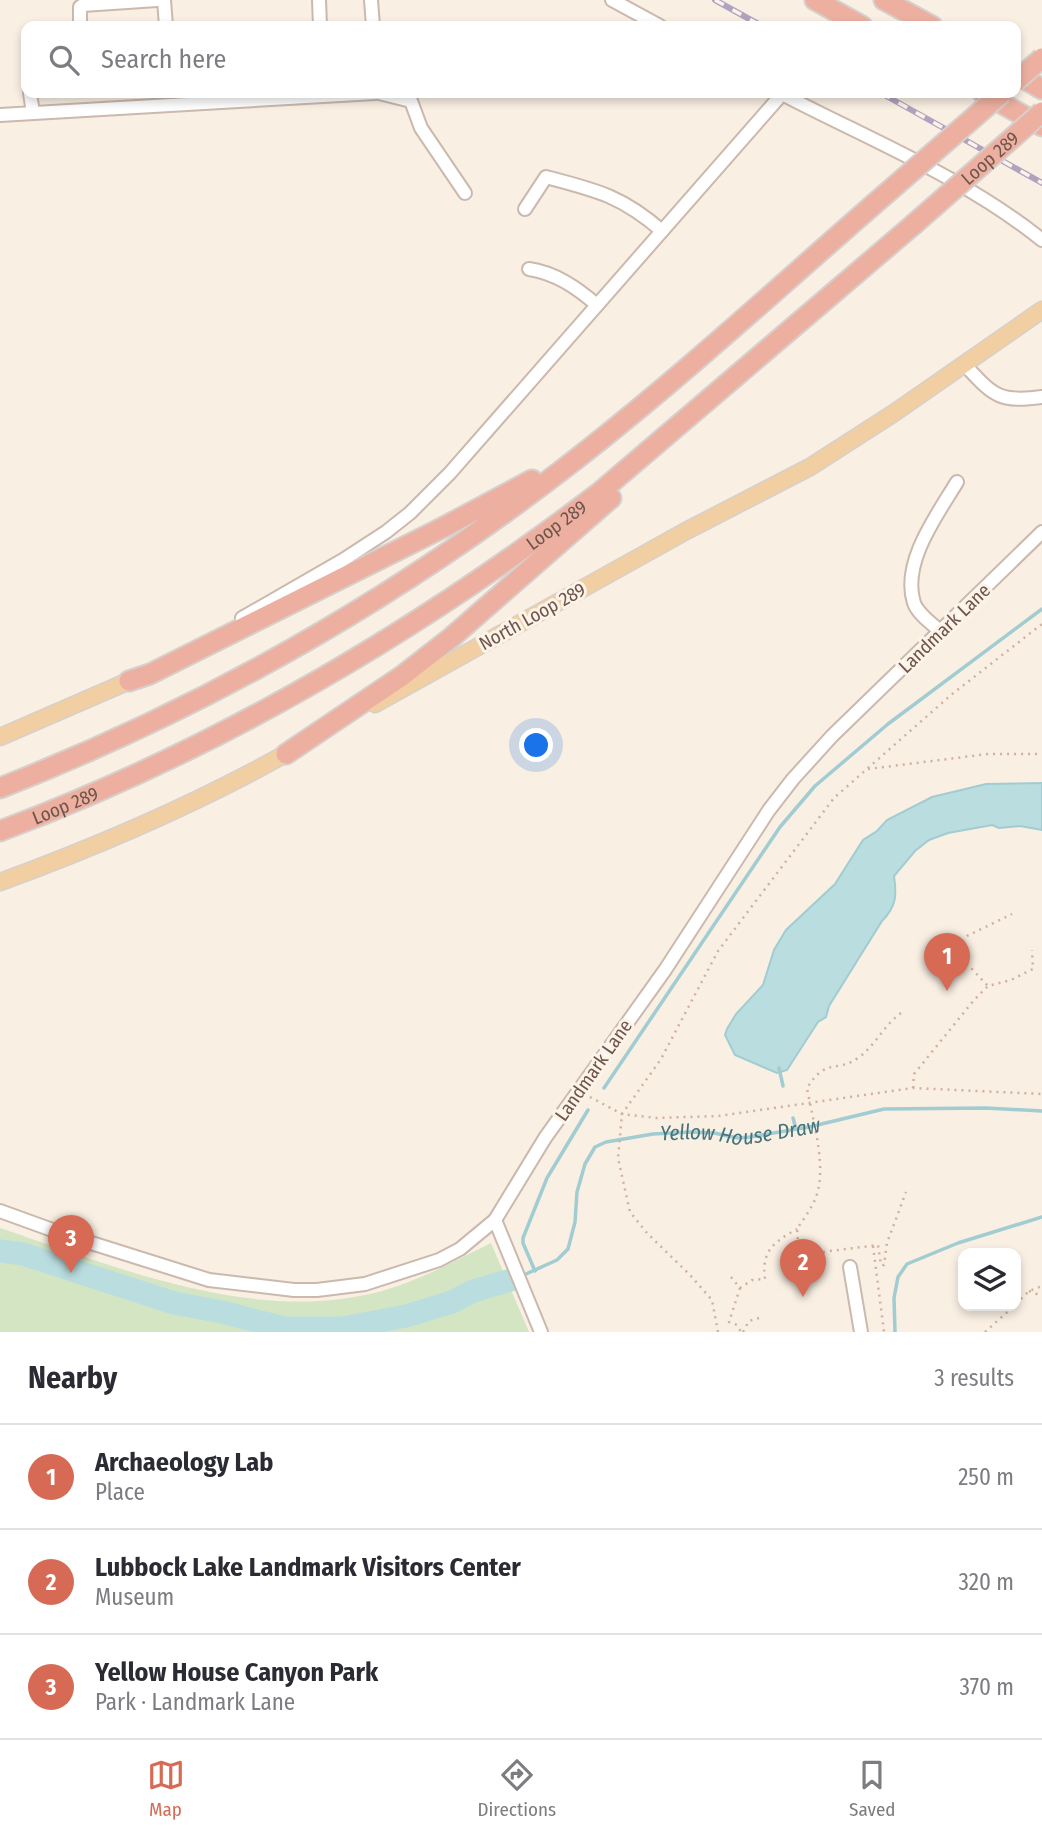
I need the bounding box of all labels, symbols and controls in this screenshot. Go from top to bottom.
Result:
search box [21,21,1021,98]
icon: search [45,41,83,79]
text: Search here [101,44,226,75]
street label: Loop 289 [956,127,1024,190]
street label: Loop 289 [522,495,591,555]
street label: North Loop 289 [475,578,590,655]
street label: Landmark Lane [894,579,995,678]
your location [519,728,553,762]
street label: Loop 289 [29,782,102,830]
pin: 1 [924,933,970,991]
street label: Landmark Lane [550,1015,637,1125]
water label: Yellow House Draw [659,1112,823,1152]
pin: 3 [48,1215,94,1273]
pin: 2 [780,1239,826,1297]
map controls [958,1248,1021,1311]
button: layers [958,1248,1021,1311]
text: Nearby [28,1360,117,1396]
text: 3 results [934,1364,1014,1392]
text: Archaeology Lab [95,1447,273,1478]
text: 1 [46,1463,56,1491]
text: 250 m [958,1463,1014,1491]
text: Place [95,1478,145,1506]
text: Lubbock Lake Landmark Visitors Center [95,1552,521,1583]
text: 2 [46,1568,56,1596]
text: 320 m [959,1568,1014,1596]
text: Museum [95,1583,174,1611]
text: Yellow House Canyon Park [95,1657,378,1688]
text: 3 [46,1673,56,1701]
text: 370 m [960,1673,1014,1701]
text: Park · Landmark Lane [95,1688,295,1716]
tab: Map [147,1756,185,1821]
tab: Directions [478,1756,556,1821]
tab: Saved [849,1756,895,1821]

